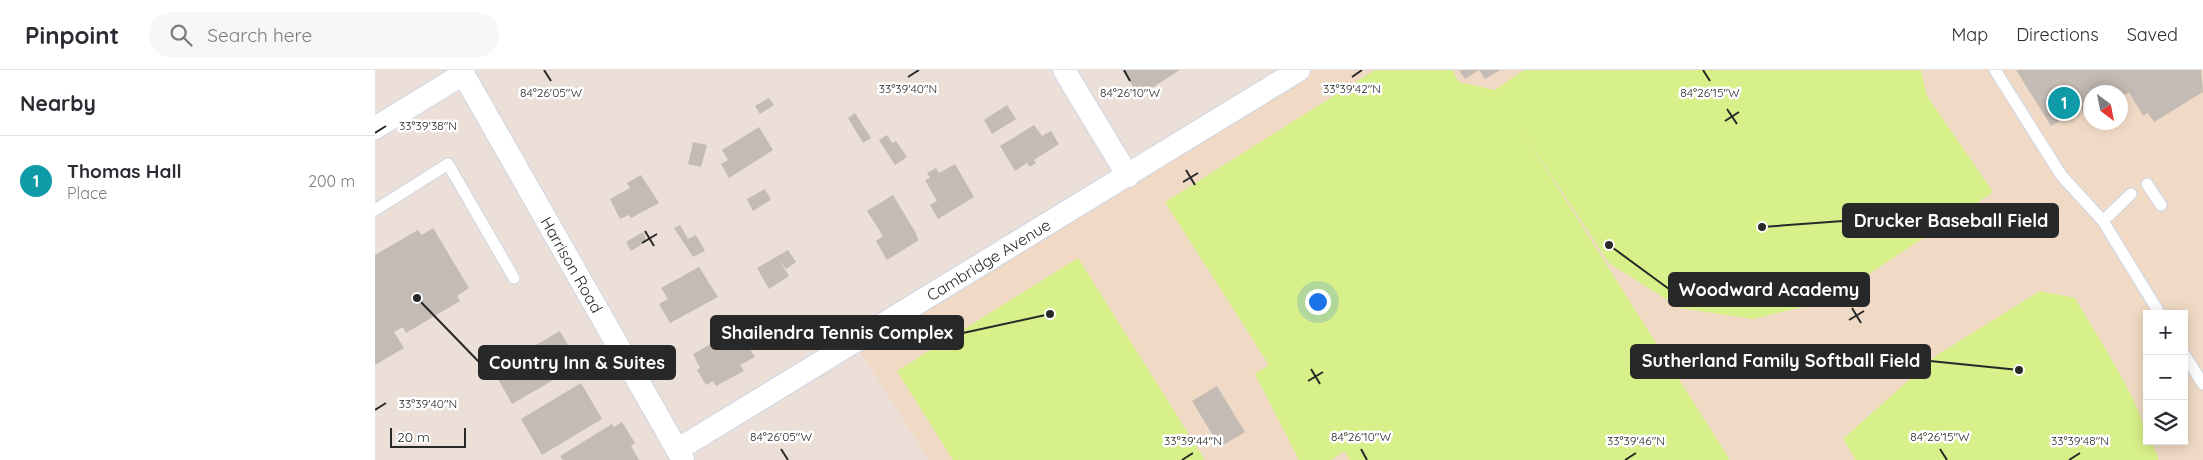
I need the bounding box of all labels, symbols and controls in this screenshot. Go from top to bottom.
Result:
search box [149,12,499,57]
text: Pinpoint [25,20,119,50]
icon: search [167,21,195,49]
text: Search here [207,23,312,47]
text: Map [1951,23,1988,46]
text: Directions [2016,23,2099,46]
text: Saved [2127,23,2178,46]
text: 33°39'40"N [879,81,937,96]
text: 33°39'42"N [1323,81,1381,96]
pin: 1 [2048,84,2080,122]
text: 84°26'05"W [520,85,582,100]
text: 84°26'10"W [1100,85,1160,100]
text: 84°26'15"W [1680,85,1740,100]
north arrow [2083,85,2128,130]
text: Nearby [20,90,96,116]
text: 33°39'38"N [399,118,457,133]
text: Thomas Hall [67,159,182,183]
text: 1 [33,171,39,191]
text: 200 m [308,171,355,191]
text: Place [67,183,107,203]
callout: Drucker Baseball Field [1843,204,2058,237]
text: Drucker Baseball Field [1854,209,2048,232]
street label: Harrison Road [537,213,607,316]
street label: Cambridge Avenue [923,214,1054,305]
callout: Woodward Academy [1669,273,1869,306]
text: Woodward Academy [1679,278,1859,301]
your location [1305,289,1331,315]
map controls [2143,310,2188,445]
button: + [2143,310,2188,355]
callout: Shailendra Tennis Complex [711,316,963,349]
text: Shailendra Tennis Complex [721,321,953,344]
callout: Sutherland Family Softball Field [1631,345,1930,378]
callout: Country Inn & Suites [479,346,675,379]
text: Sutherland Family Softball Field [1642,349,1920,372]
text: Country Inn & Suites [489,351,665,374]
button: − [2143,355,2188,400]
text: 33°39'40"N [399,396,457,411]
button: layers [2143,400,2188,445]
scale bar [390,425,466,448]
text: 20 m [397,428,430,446]
text: 84°26'05"W [750,429,812,444]
text: 84°26'10"W [1331,429,1391,444]
text: 84°26'15"W [1910,429,1970,444]
text: 33°39'44"N [1164,433,1222,448]
text: 33°39'46"N [1607,433,1665,448]
text: 33°39'48"N [2051,433,2109,448]

